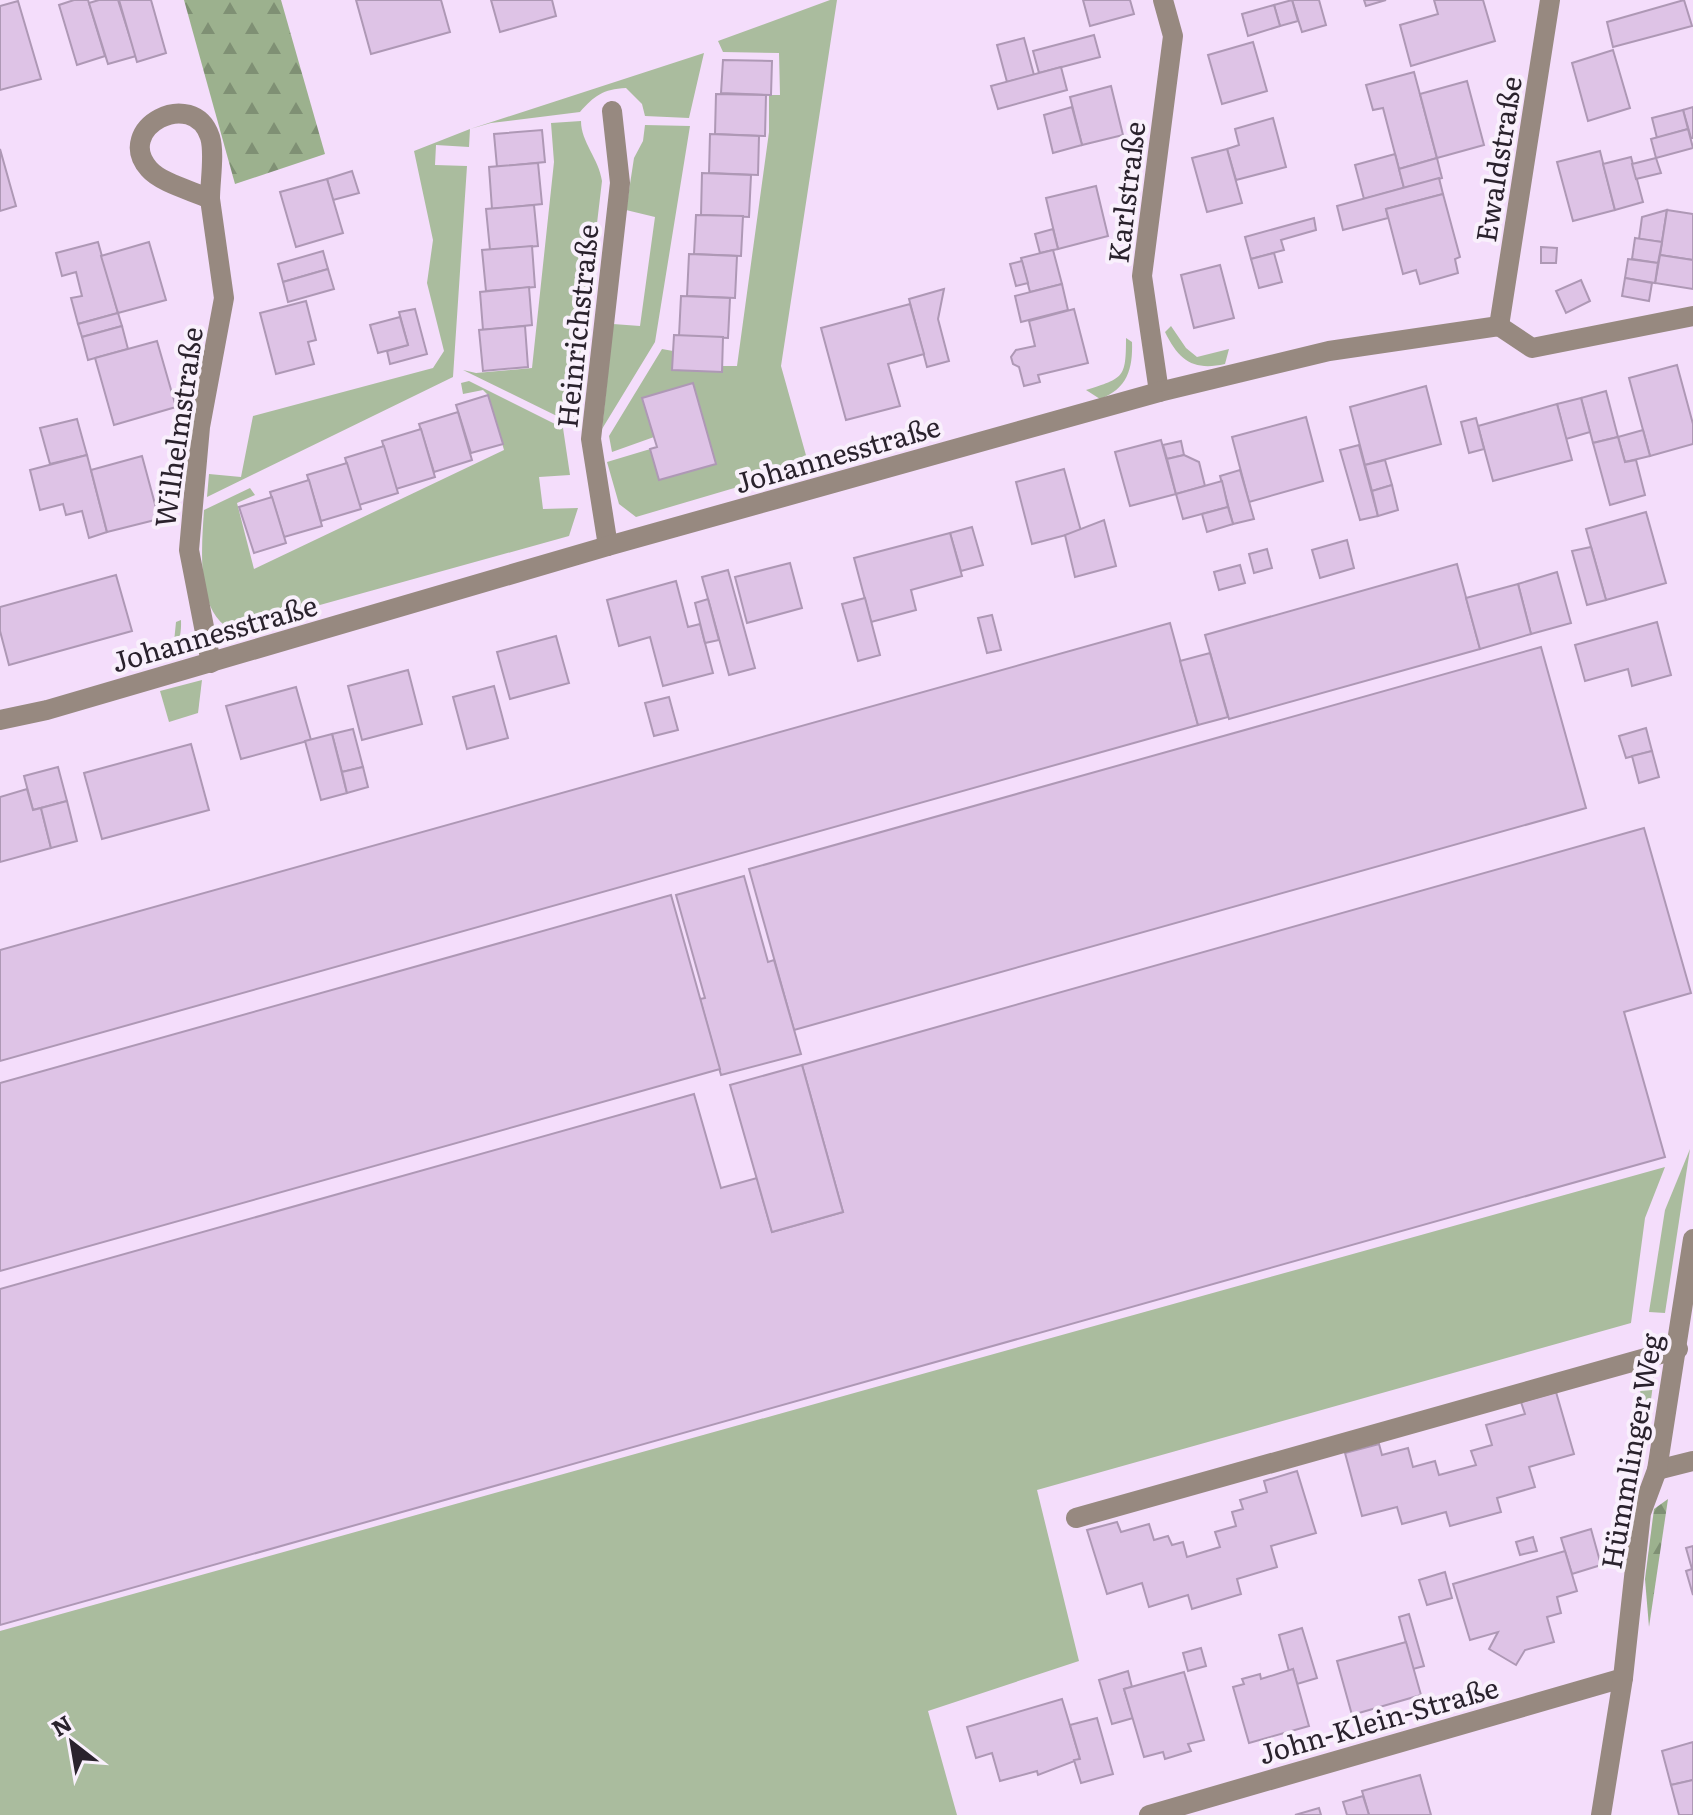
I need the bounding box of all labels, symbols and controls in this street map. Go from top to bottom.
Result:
street label: Ewaldstraße [1463,73,1531,245]
street label: Karlstraße [1095,119,1155,265]
street label: Heinrichstraße [544,222,608,430]
street label: Wilhelmstraße [142,324,212,530]
street label: Johannesstraße [729,404,945,502]
street label: Johannesstraße [106,583,322,681]
street label: Hümmlinger Weg [1589,1330,1671,1572]
street label: John-Klein-Straße [1253,1665,1503,1773]
north arrow [32,1703,112,1783]
text: N [45,1706,77,1743]

